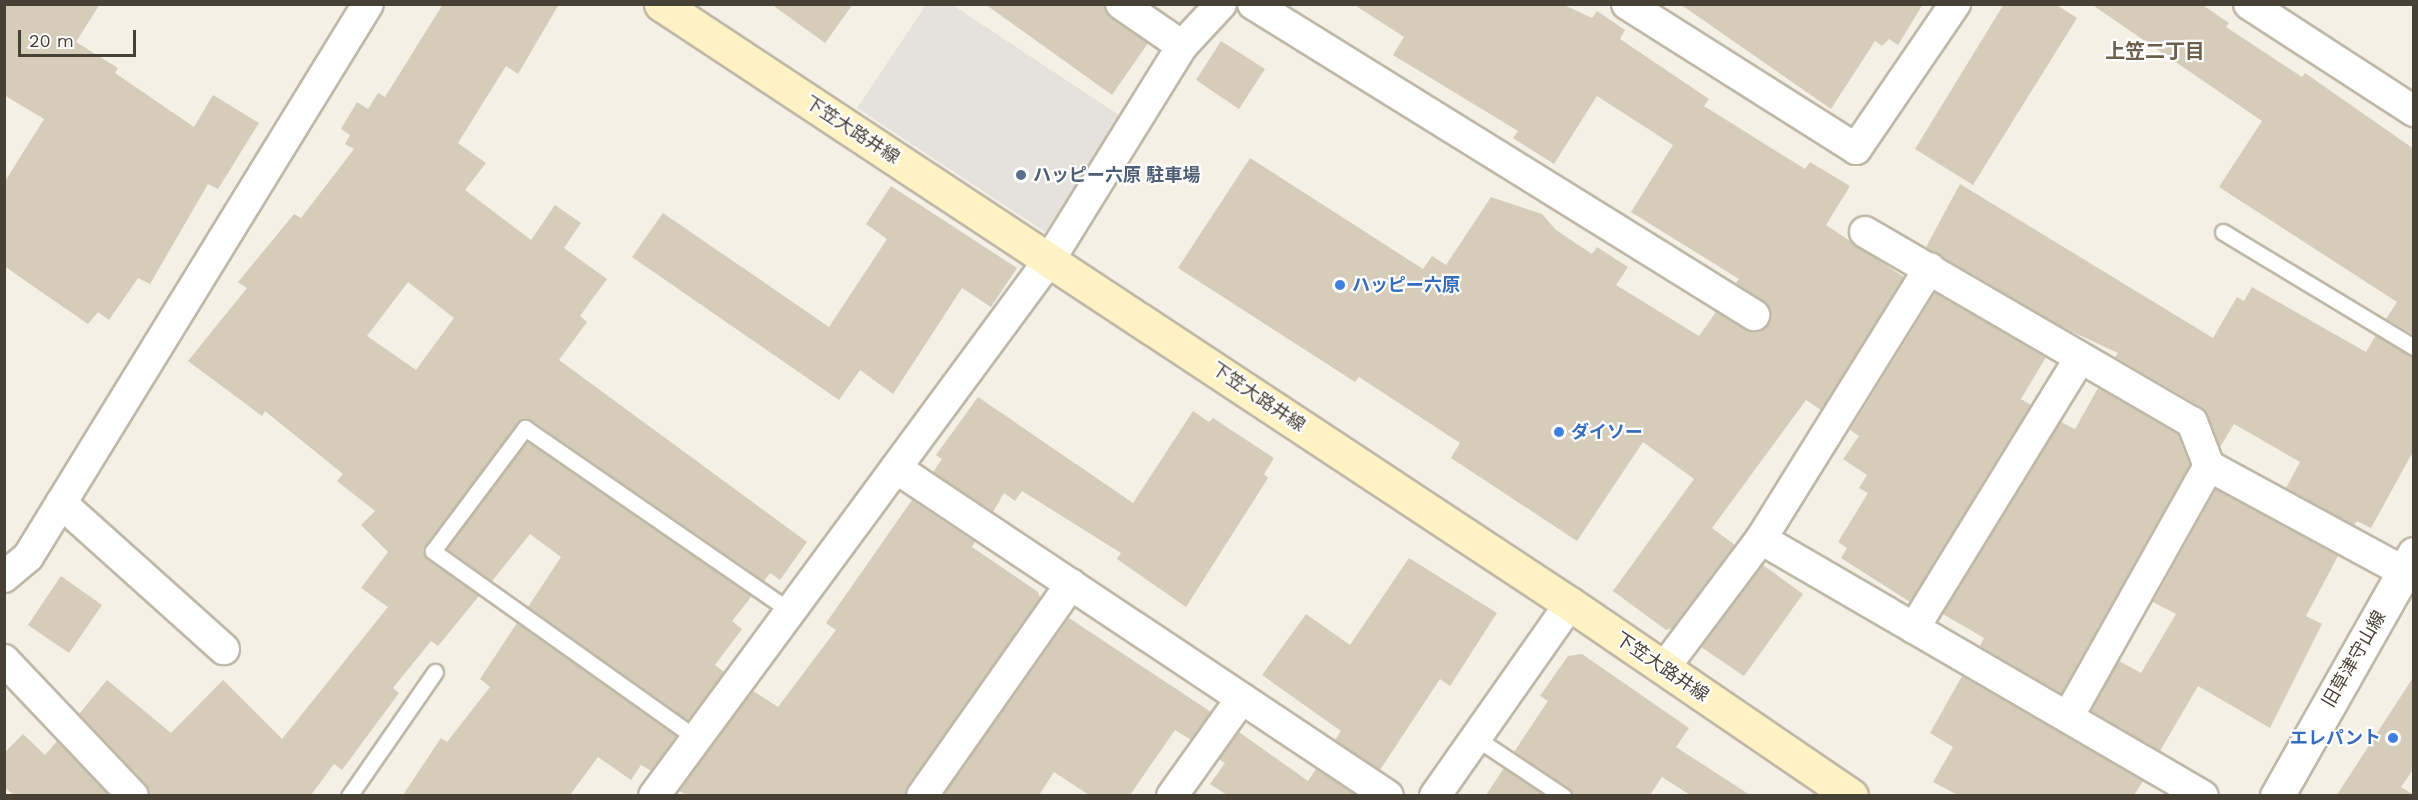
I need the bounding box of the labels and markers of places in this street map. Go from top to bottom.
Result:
place label: ハッピー六原 駐車場 [1033,164,1200,186]
marker: ハッピー六原 駐車場 [1014,168,1028,182]
place label: ハッピー六原 [1352,274,1460,296]
marker: ハッピー六原 [1333,278,1347,292]
place label: ダイソー [1571,421,1643,443]
marker: ダイソー [1552,425,1566,439]
place label: エレパント [2291,727,2381,749]
marker: エレパント [2386,731,2400,745]

